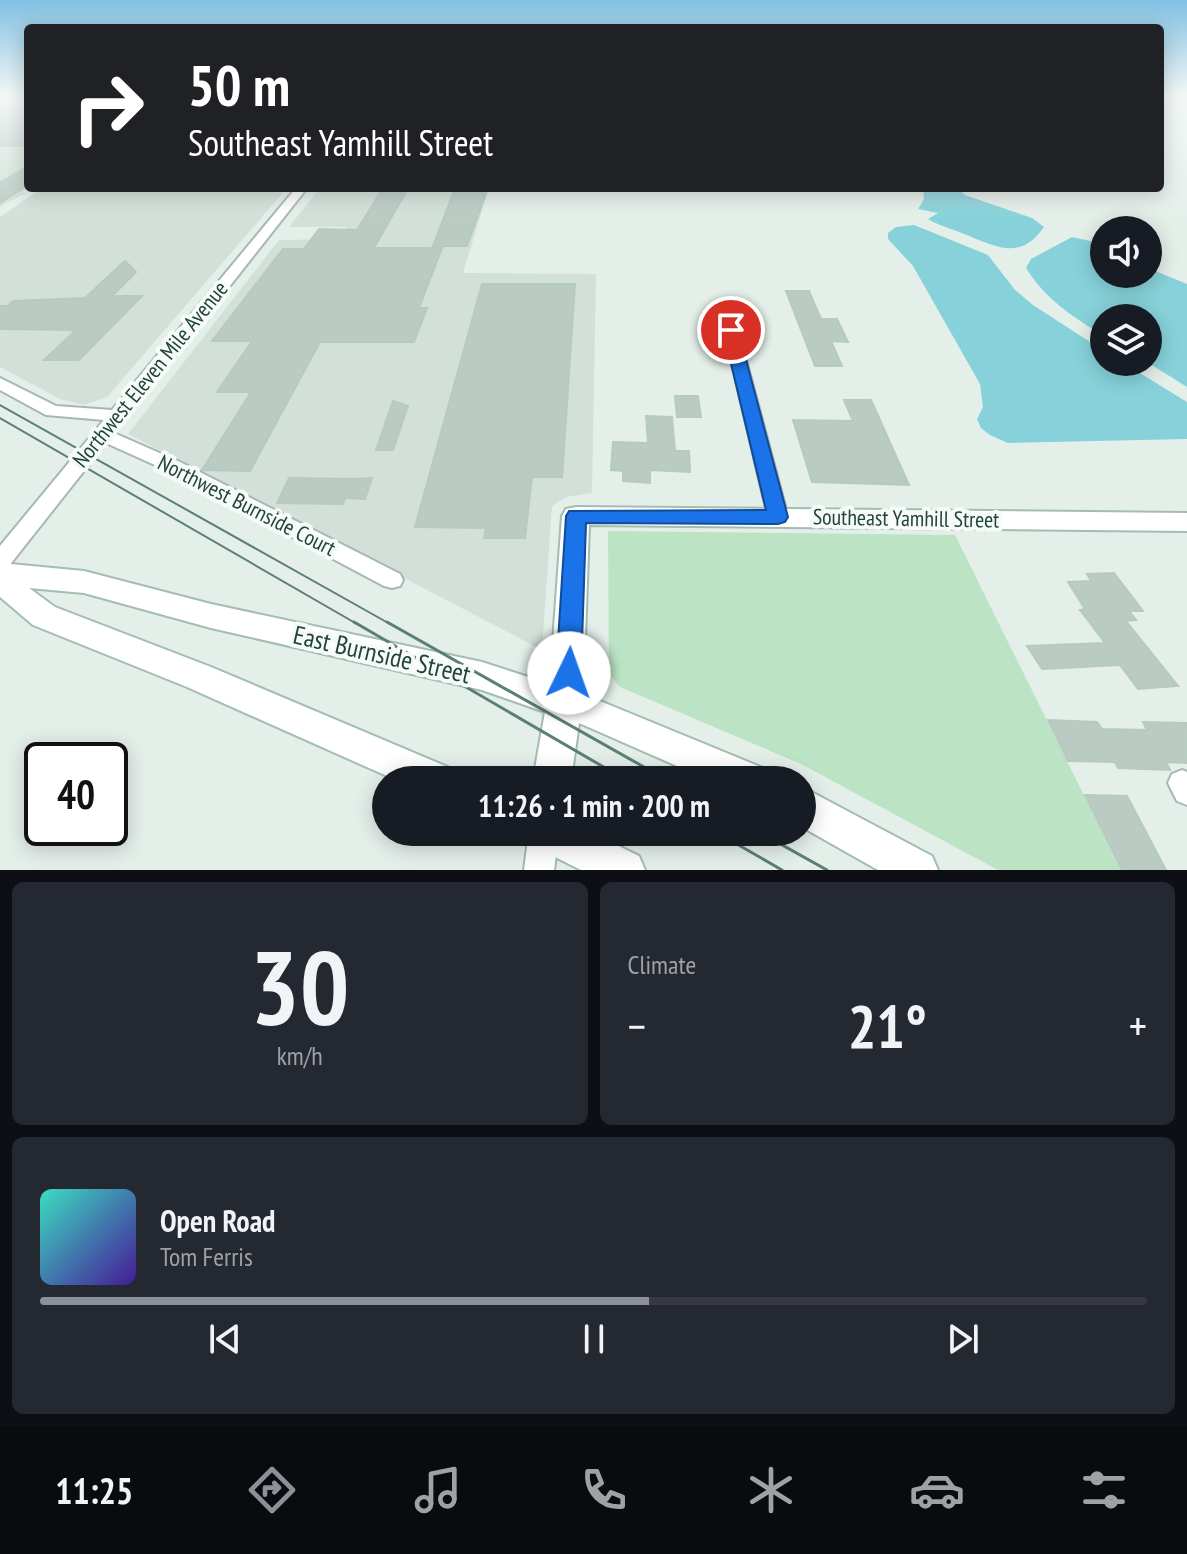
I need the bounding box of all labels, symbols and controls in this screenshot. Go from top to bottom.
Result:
text: 50 m [188,49,290,121]
icon: right [56,56,160,160]
text: Southeast Yamhill Street [188,119,493,166]
map controls [1090,216,1162,376]
button: sound [1090,216,1162,288]
street label: Northwest Eleven Mile Avenue [66,275,234,473]
pin [697,296,765,364]
button: layers [1090,304,1162,376]
icon: arrive [709,308,753,352]
street label: Northwest Burnside Court [153,448,341,562]
street label: Southeast Yamhill Street [813,502,999,534]
street label: East Burnside Street [290,618,474,690]
position arrow [527,631,611,715]
speed limit sign: 40 [24,742,128,846]
text: 11:26 · 1 min · 200 m [478,786,710,825]
text: 30 [250,919,349,1054]
text: Climate [628,948,696,981]
text: 21° [848,987,927,1065]
text: − [628,997,646,1054]
text: + [1129,997,1147,1054]
text: km/h [277,1039,323,1072]
text: Open Road [160,1201,275,1240]
text: Tom Ferris [160,1240,253,1273]
icon: previous [203,1317,247,1361]
icon: pause [572,1317,616,1361]
icon: next [941,1317,985,1361]
icon: directions [244,1462,300,1518]
icon: music [410,1462,466,1518]
icon: phone [576,1462,632,1518]
icon: climate [743,1462,799,1518]
icon: car [909,1462,965,1518]
icon: filters [1076,1462,1132,1518]
text: 11:25 [55,1467,133,1514]

